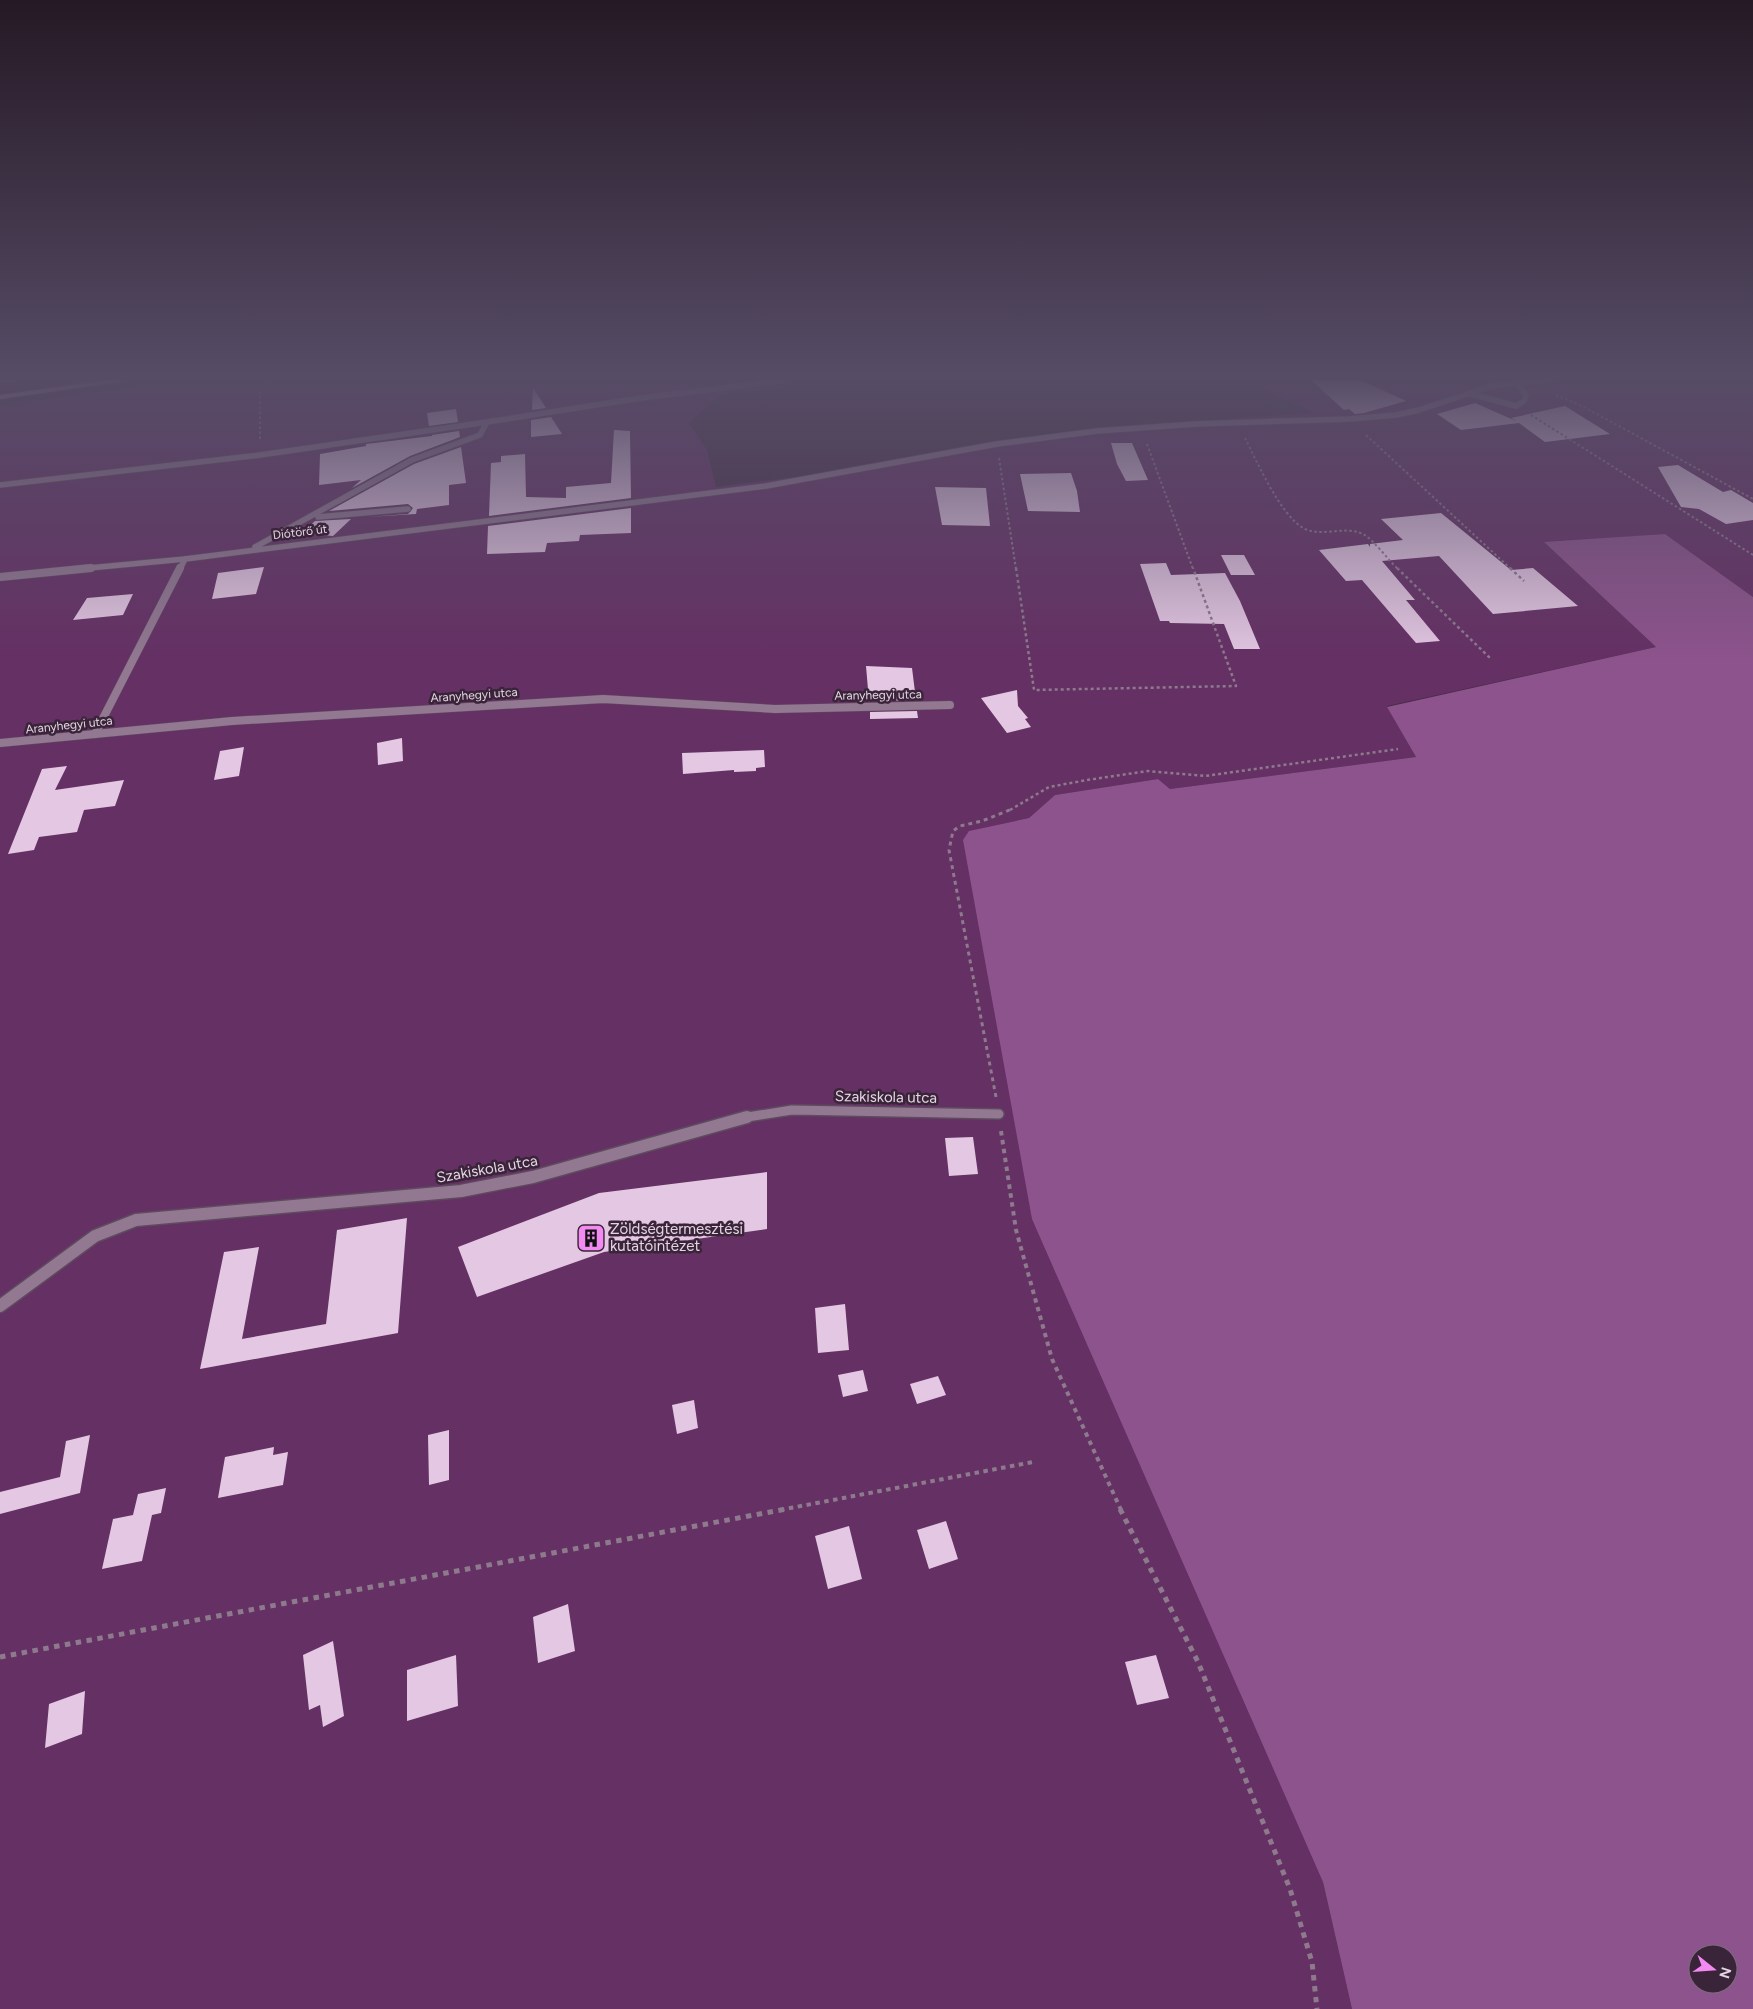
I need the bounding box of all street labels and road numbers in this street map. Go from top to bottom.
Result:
street label: Diótörő út [272,522,328,542]
street label: Aranyhegyi utca [430,685,518,705]
street label: Aranyhegyi utca [834,687,922,703]
street label: Aranyhegyi utca [25,713,113,737]
street label: Szakiskola utca [835,1087,937,1107]
street label: Szakiskola utca [435,1151,539,1187]

